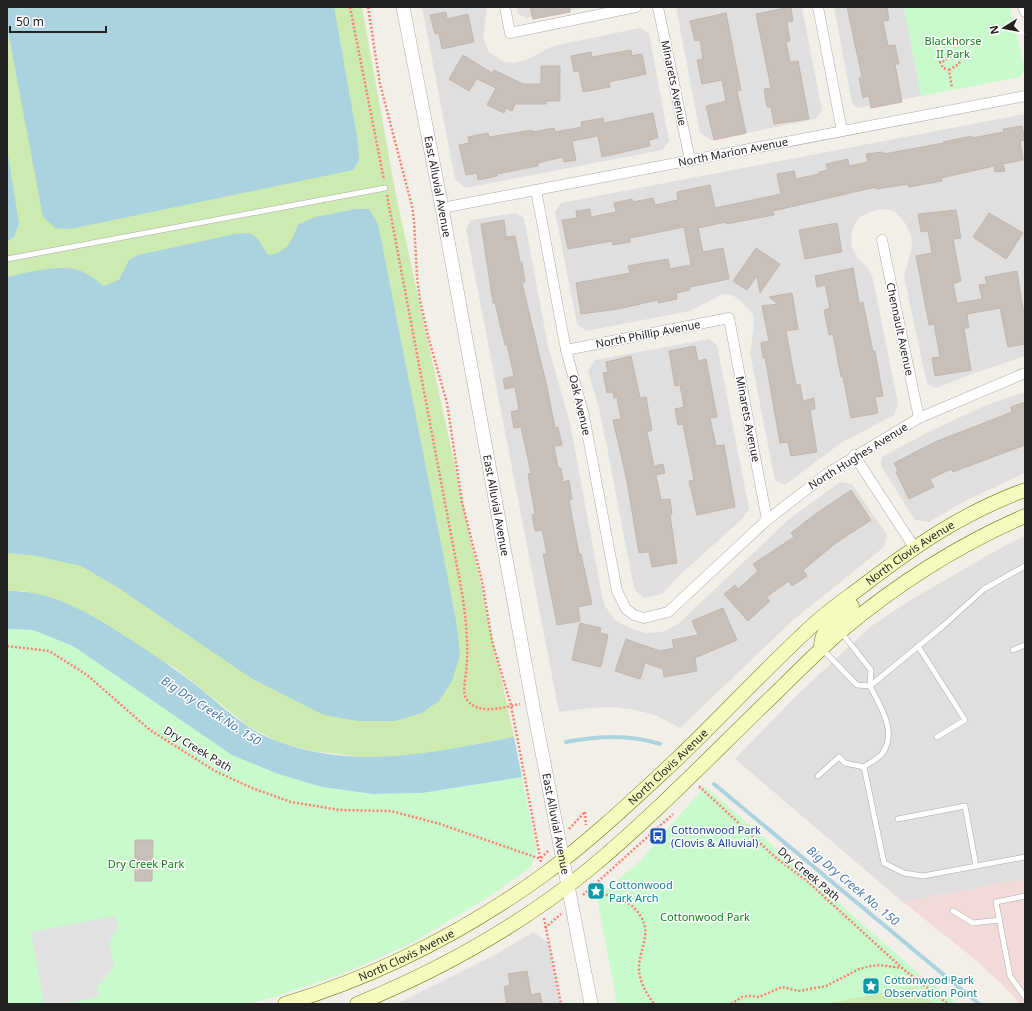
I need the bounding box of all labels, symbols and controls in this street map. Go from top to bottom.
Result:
scale bar [10,8,106,34]
north arrow [984,8,1024,48]
text: 50 m [16,13,44,30]
text: N [985,24,1002,36]
park label: Blackhorse II Park [925,33,981,61]
street label: Minarets Avenue [658,39,691,127]
street label: North Marion Avenue [677,133,789,170]
street label: East Alluvial Avenue [421,135,455,239]
street label: Chennault Avenue [883,281,918,377]
street label: North Phillip Avenue [594,316,701,351]
street label: Oak Avenue [566,373,595,437]
street label: Minarets Avenue [733,375,764,463]
street label: North Hughes Avenue [805,419,910,492]
street label: East Alluvial Avenue [480,453,513,557]
street label: North Clovis Avenue [862,517,957,588]
water label: Big Dry Creek No. 150 [158,672,265,749]
street label: Dry Creek Path [161,722,235,775]
street label: North Clovis Avenue [624,725,711,808]
street label: East Alluvial Avenue [539,772,574,876]
place label: Cottonwood Park (Clovis & Alluvial) [671,822,761,850]
bus stop icon: Cottonwood Park (Clovis & Alluvial) [648,826,668,846]
water label: Big Dry Creek No. 150 [804,842,903,930]
street label: Dry Creek Path [775,843,844,904]
park label: Dry Creek Park [108,856,184,871]
place label: Cottonwood Park Arch [609,877,673,905]
place icon: Cottonwood Park Arch [586,881,606,901]
park label: Cottonwood Park [660,909,750,924]
street label: North Clovis Avenue [356,925,457,984]
place label: Cottonwood Park Observation Point [884,972,977,1000]
place icon: Cottonwood Park Observation Point [861,976,881,996]

